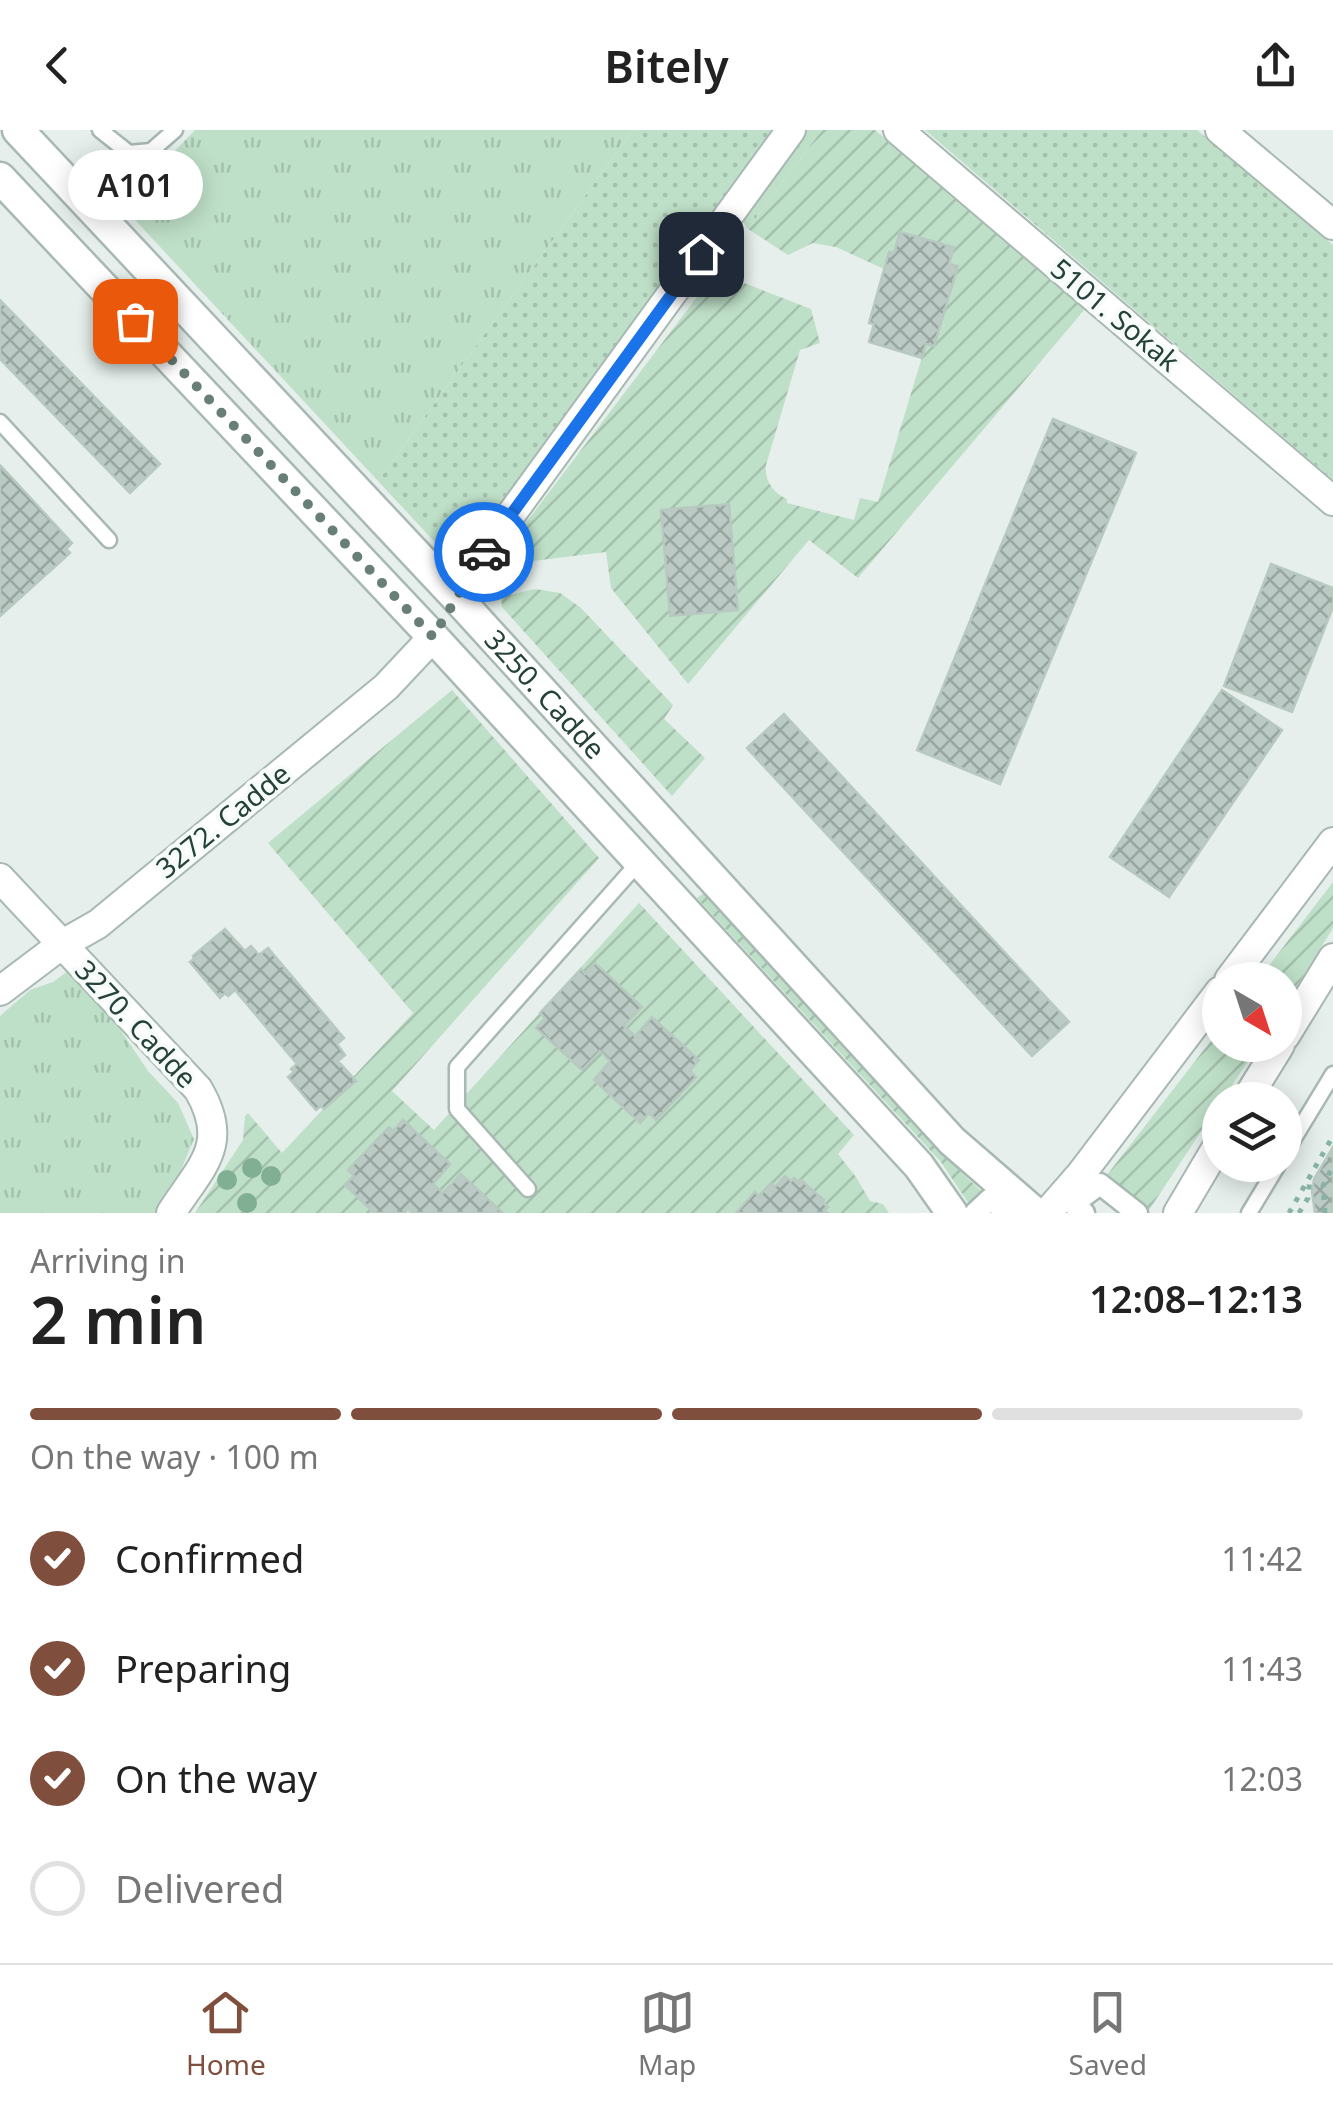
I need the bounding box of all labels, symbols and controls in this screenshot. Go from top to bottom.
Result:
text: Bitely [604,35,729,96]
icon: back [30,38,85,93]
icon: share [1248,38,1303,93]
callout: A101 [68,151,202,221]
text: A101 [97,163,174,206]
pin [659,212,744,297]
icon: home [674,227,729,282]
street label: 5101. Sokak [1043,249,1188,379]
pin [93,279,178,364]
icon: bag [108,294,163,349]
courier [434,502,534,602]
icon: car [457,525,512,580]
street label: 3250. Cadde [477,621,614,767]
street label: 3272. Cadde [147,754,297,886]
street label: 3270. Cadde [67,951,206,1096]
north arrow [1202,962,1302,1062]
map controls [1202,962,1302,1182]
button: layers [1202,1082,1302,1182]
text: Arriving in [30,1239,185,1282]
text: 12:08–12:13 [1089,1272,1303,1324]
text: 2 min [30,1275,206,1363]
text: On the way · 100 m [30,1435,319,1478]
icon: check [30,1531,85,1586]
text: Confirmed [115,1532,304,1584]
text: 11:42 [1221,1537,1303,1580]
icon: check [30,1641,85,1696]
text: Preparing [115,1642,291,1694]
text: 11:43 [1221,1647,1303,1690]
icon: check [30,1751,85,1806]
text: On the way [115,1752,317,1804]
text: 12:03 [1221,1757,1303,1800]
text: Delivered [115,1862,284,1914]
tab: Home [186,1985,266,2083]
tab: Map [638,1985,696,2083]
tab: Saved [1069,1985,1147,2083]

